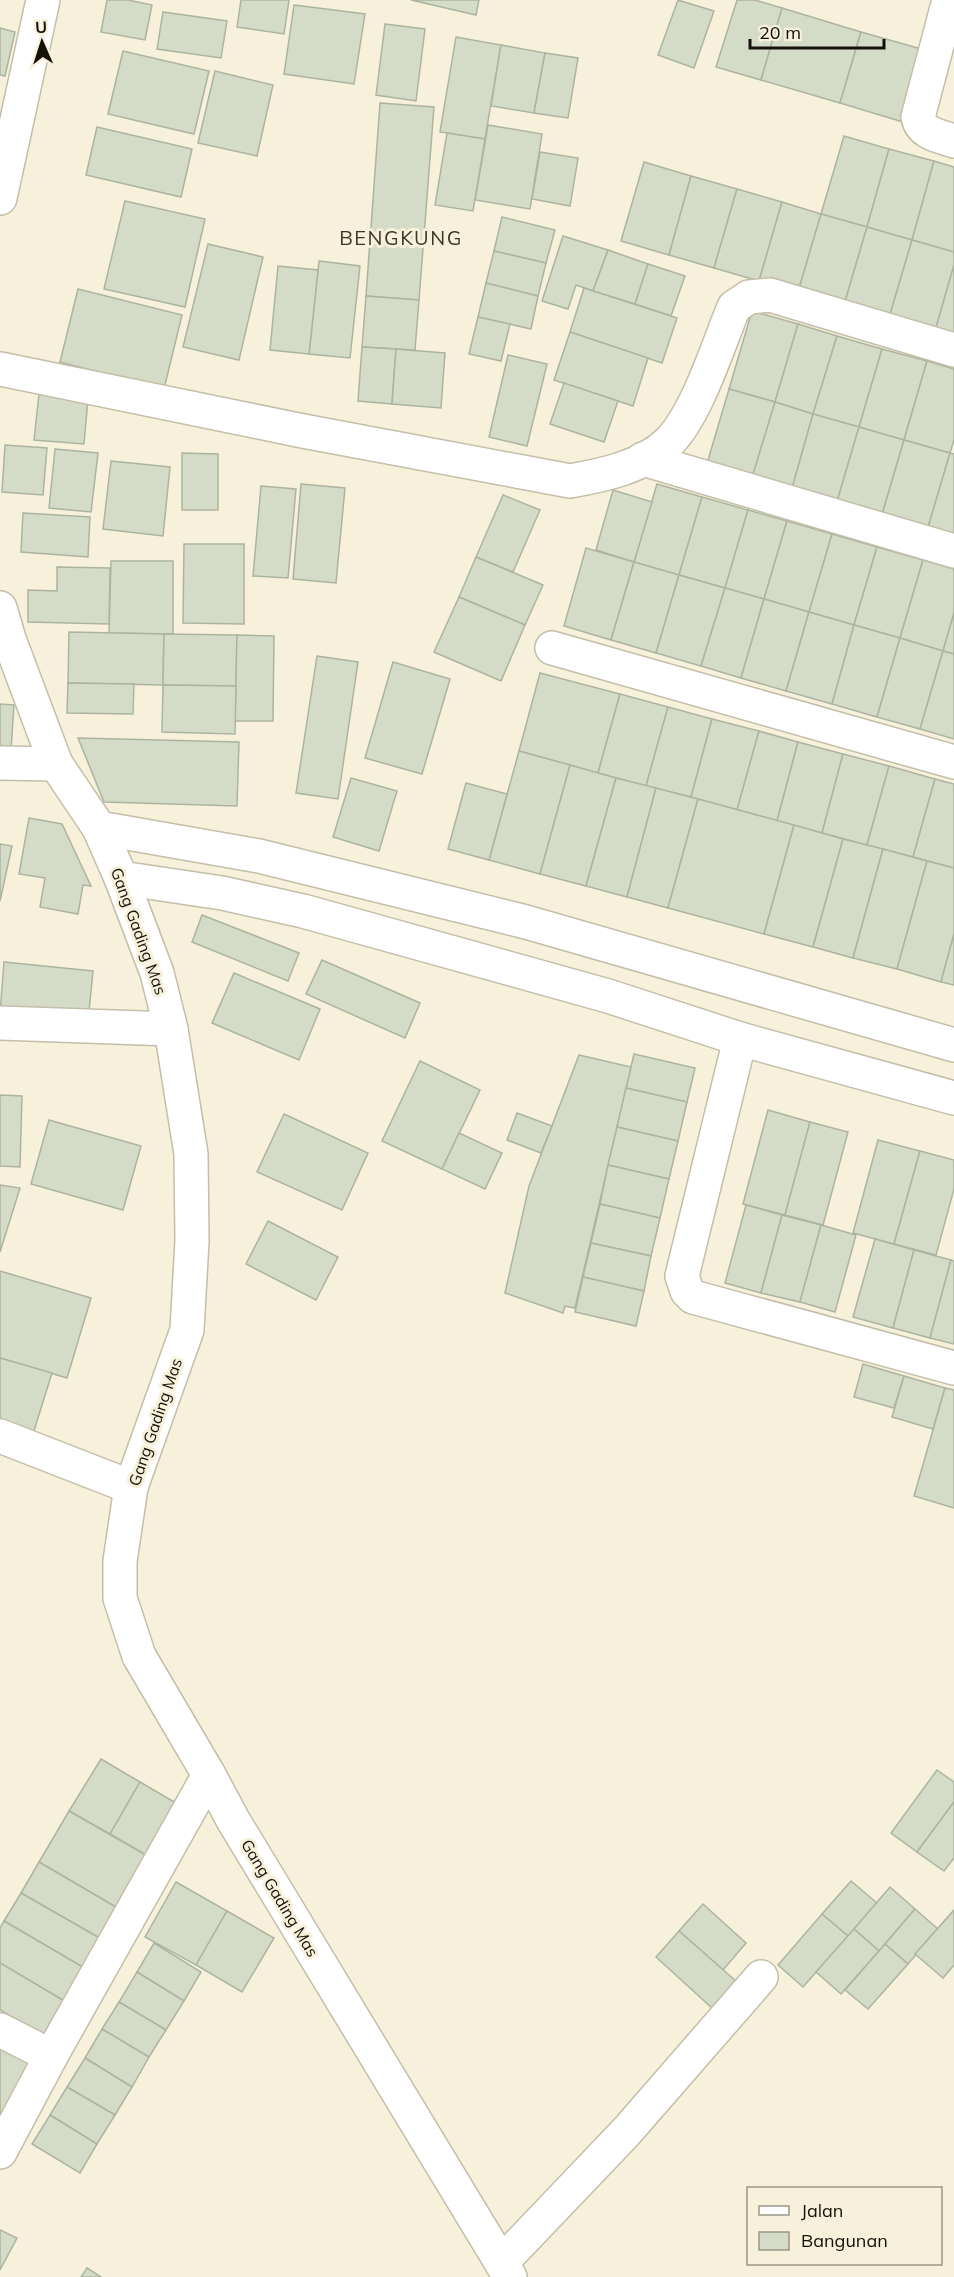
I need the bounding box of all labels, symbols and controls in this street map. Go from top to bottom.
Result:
north arrow [12,12,72,72]
scale bar [750,12,884,50]
text: U [35,17,48,37]
text: 20 m [759,21,801,44]
district label: BENGKUNG [339,225,463,250]
street label: Gang Gading Mas [107,865,171,997]
street label: Gang Gading Mas [124,1355,186,1488]
street label: Gang Gading Mas [237,1836,323,1960]
legend [747,2187,942,2265]
text: Jalan [801,2199,843,2222]
text: Bangunan [801,2229,888,2252]

